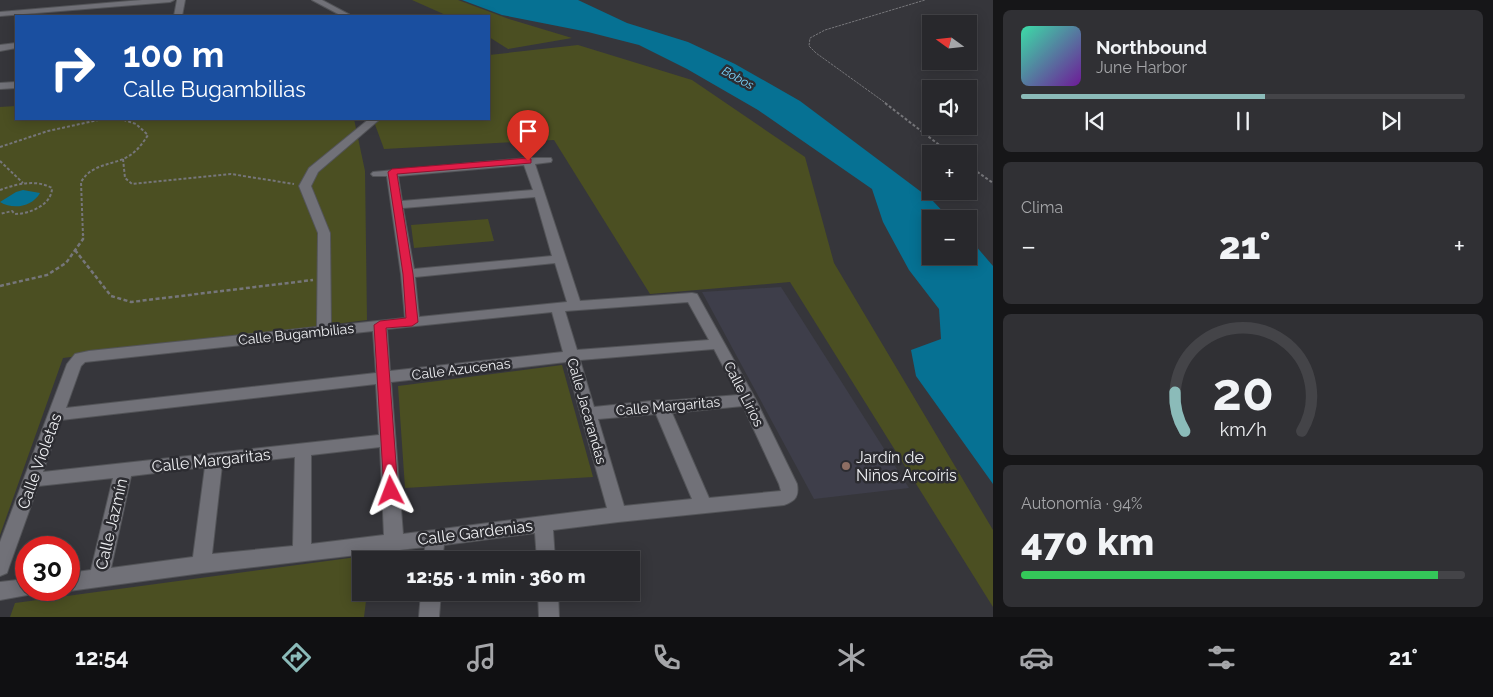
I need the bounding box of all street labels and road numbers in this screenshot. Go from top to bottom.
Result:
street label: Calle Bugambilias [237,320,355,348]
street label: Calle Azucenas [411,355,511,383]
street label: Calle Jacarandas [564,356,610,466]
street label: Calle Lirios [721,359,767,429]
street label: Calle Margaritas [615,393,721,419]
street label: Calle Violetas [13,410,66,512]
street label: Calle Margaritas [151,445,272,476]
street label: Calle Jazmín [92,477,131,572]
street label: Calle Gardenias [416,516,534,549]

